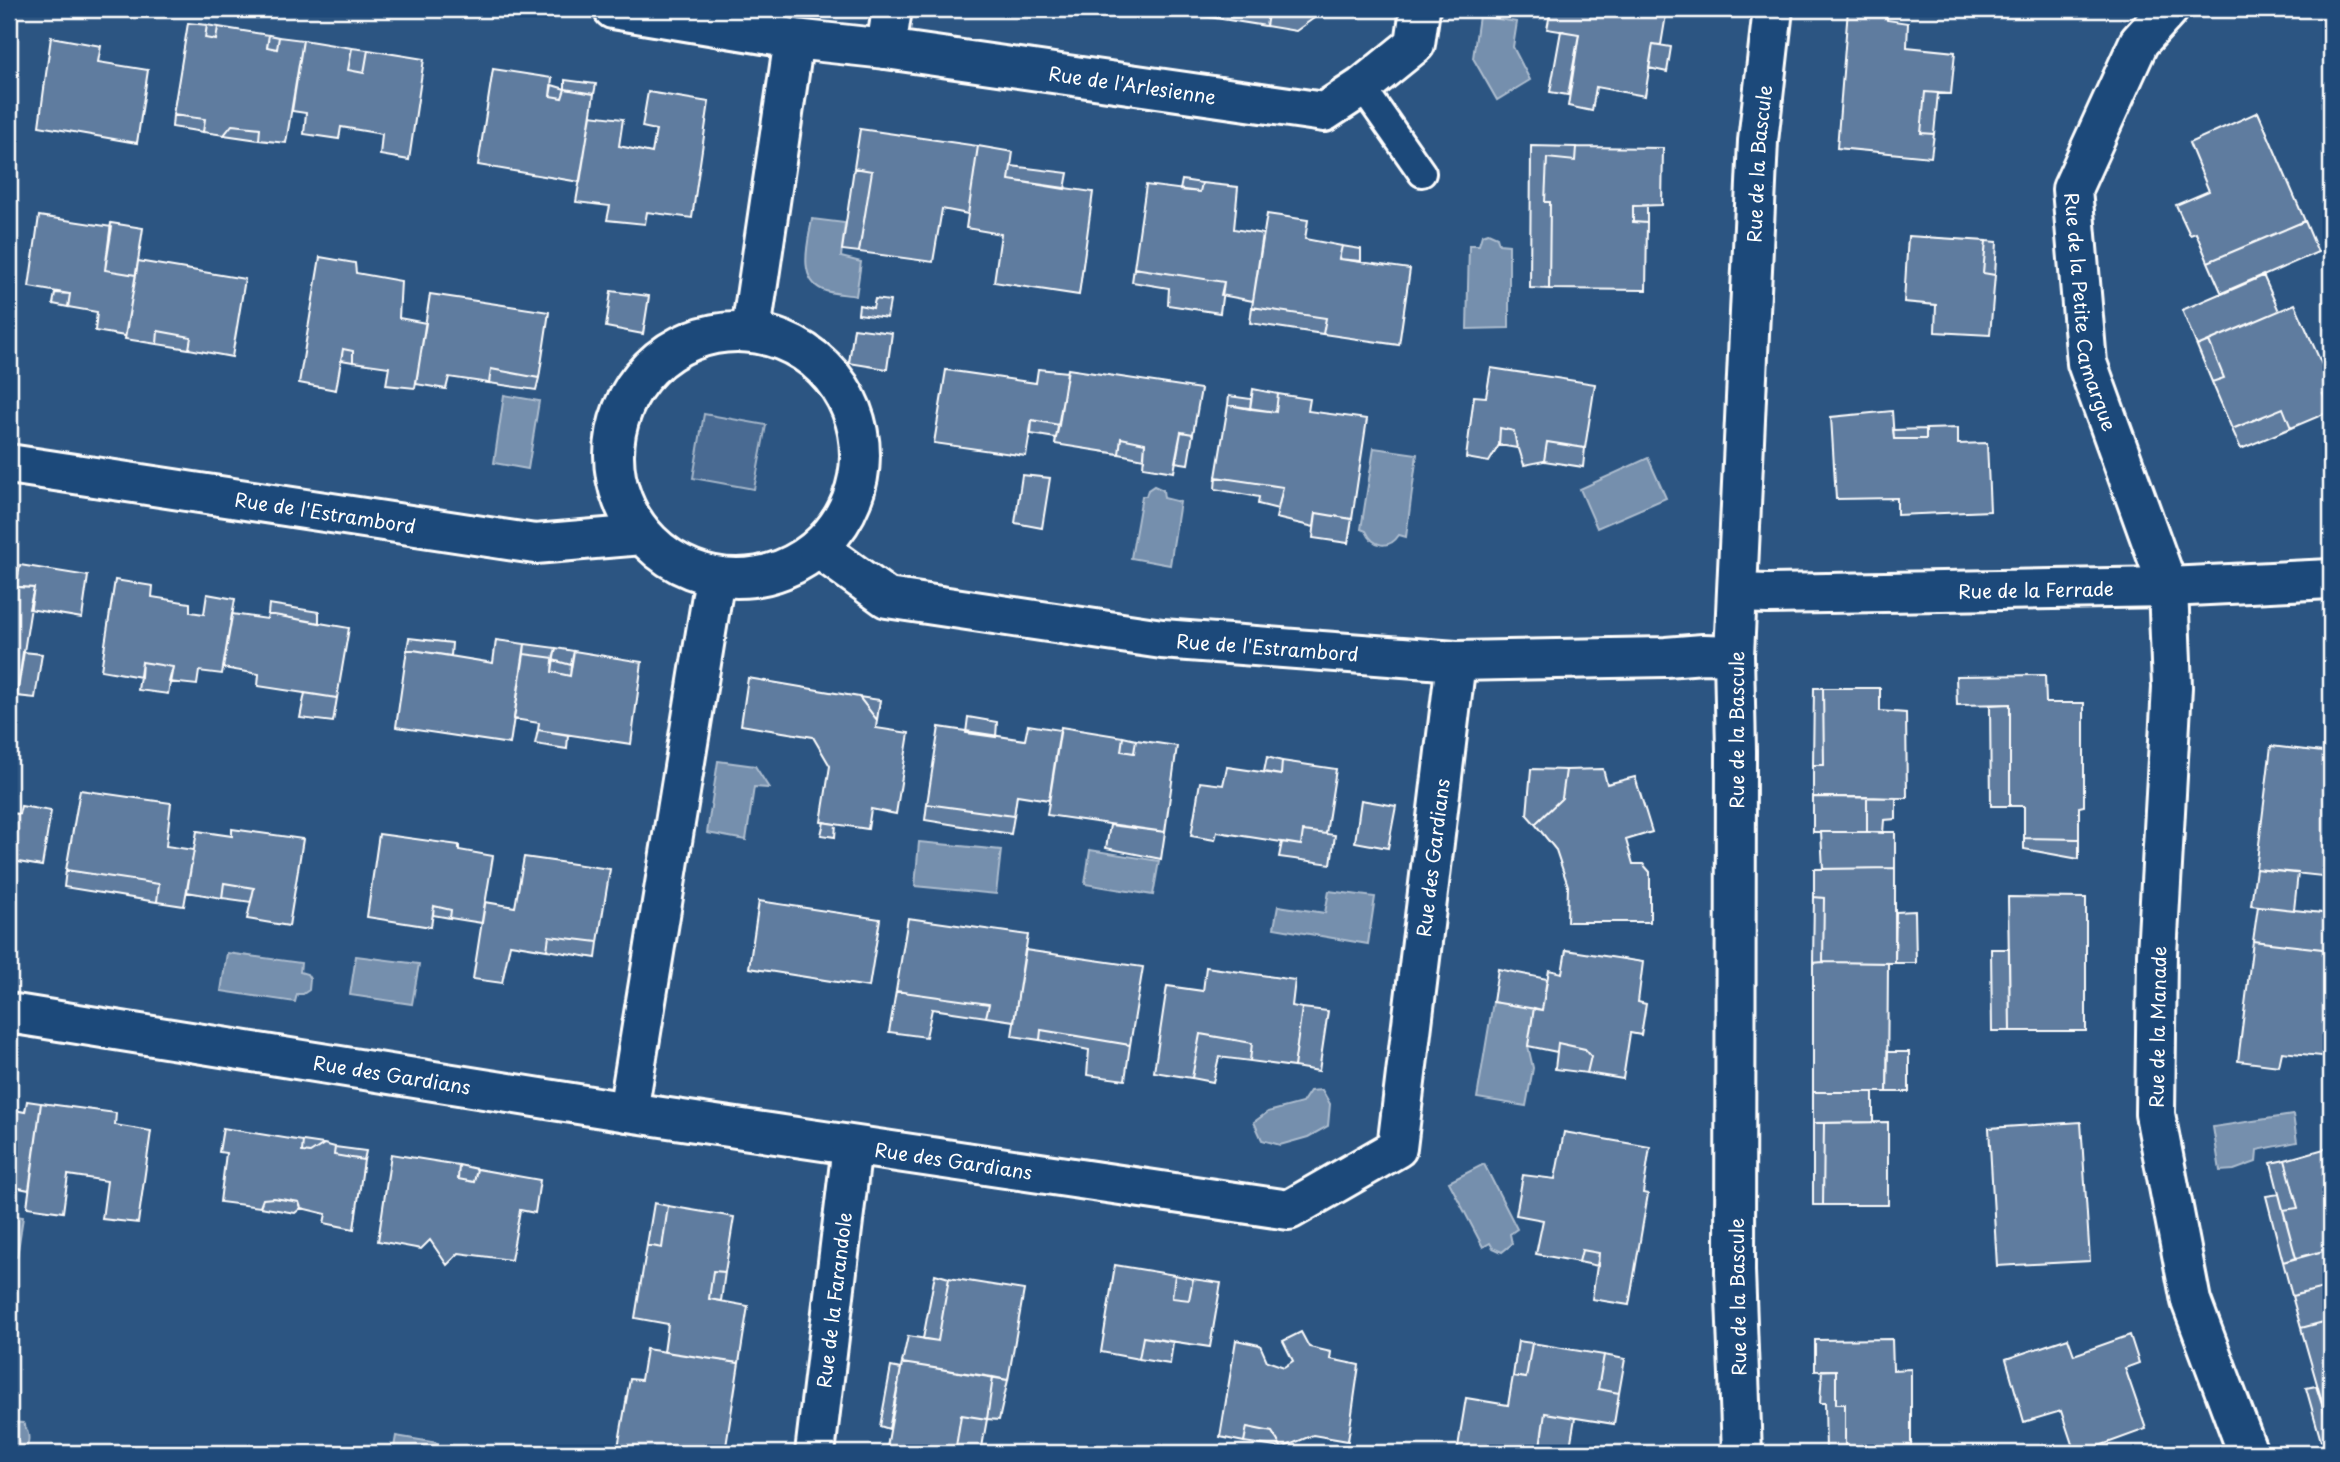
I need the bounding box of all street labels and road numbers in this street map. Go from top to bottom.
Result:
street label: Rue de l'Arlesienne [1047,59,1218,110]
street label: Rue de la Bascule [1739,84,1778,243]
street label: Rue de la Petite Camargue [2058,191,2124,435]
street label: Rue de l'Estrambord [233,485,418,540]
street label: Rue de la Ferrade [1958,574,2114,605]
street label: Rue de l'Estrambord [1175,626,1360,668]
street label: Rue de la Bascule [1722,651,1750,809]
street label: Rue des Gardians [1409,777,1456,938]
street label: Rue de la Manade [2142,946,2172,1108]
street label: Rue des Gardians [311,1048,473,1101]
street label: Rue des Gardians [873,1135,1034,1186]
street label: Rue de la Farandole [809,1211,858,1389]
street label: Rue de la Bascule [1722,1218,1752,1376]

